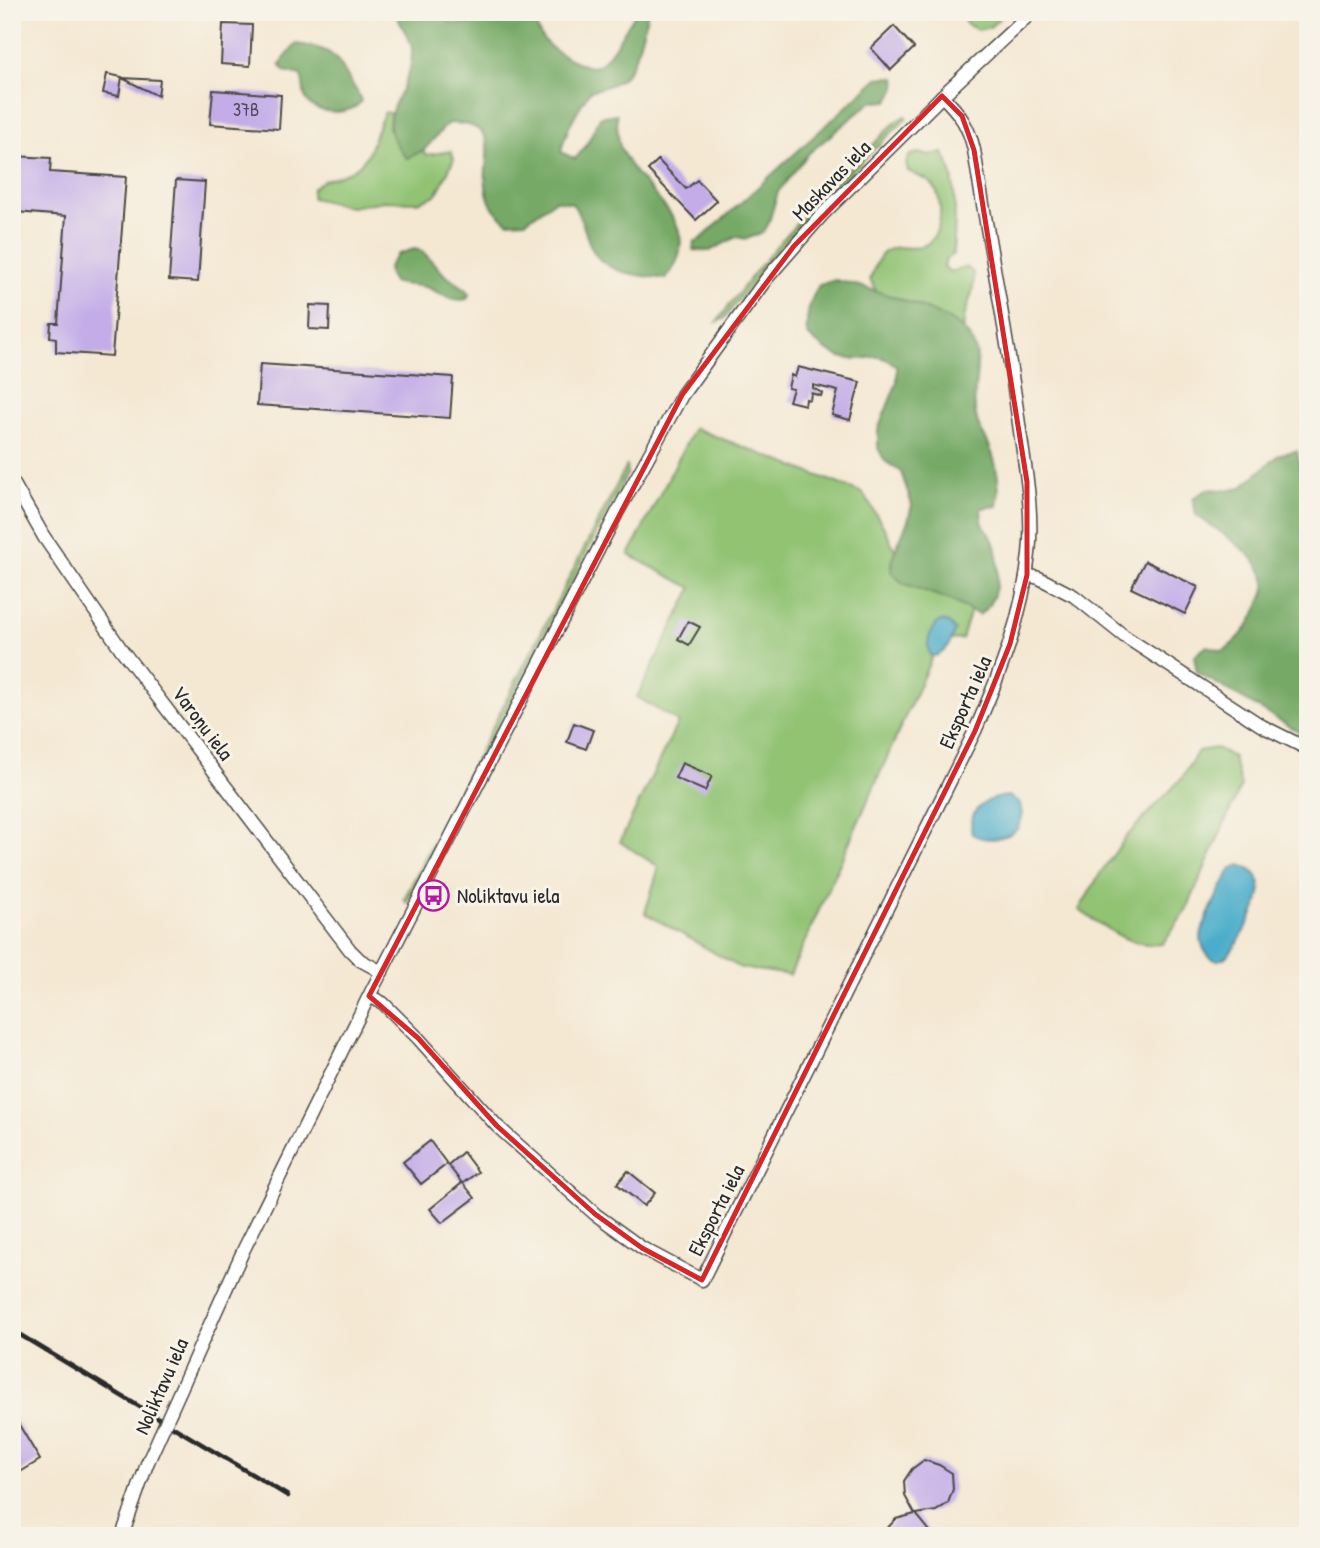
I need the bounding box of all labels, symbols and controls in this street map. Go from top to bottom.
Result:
house number: 37B [233,97,259,122]
street label: Maskavas iela [785,133,877,227]
street label: Eksporta iela [932,651,998,753]
street label: Varoņu iela [165,680,241,766]
bus stop icon: Noliktavu iela [417,878,451,912]
place label: Noliktavu iela [457,881,560,910]
street label: Eksporta iela [681,1159,751,1261]
street label: Noliktavu iela [127,1333,195,1439]

